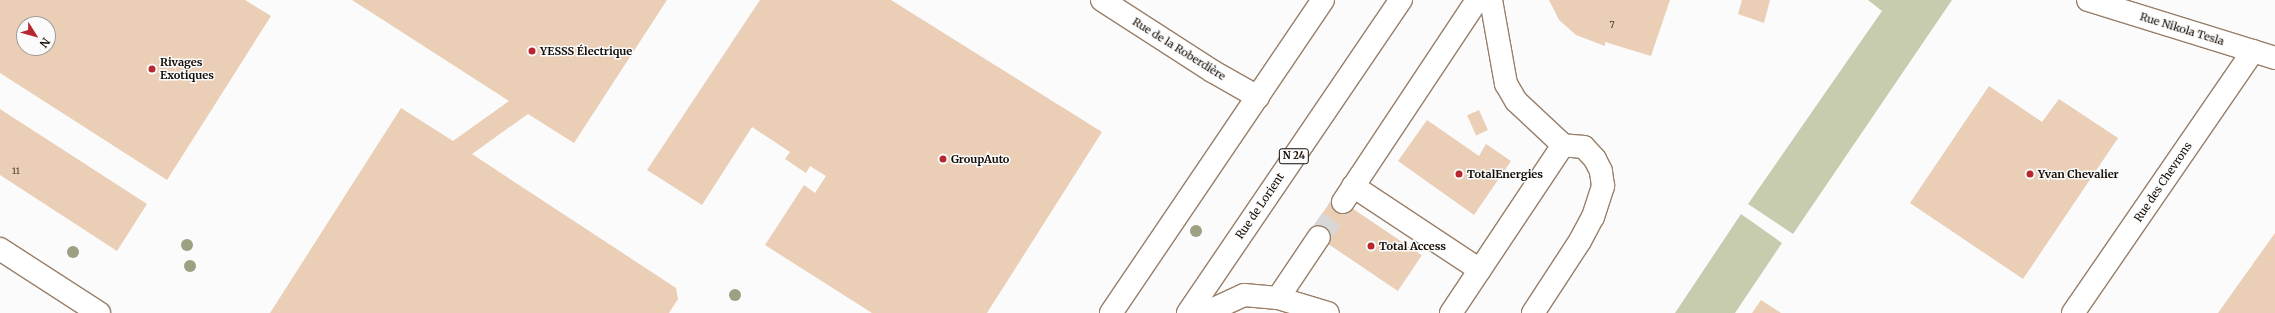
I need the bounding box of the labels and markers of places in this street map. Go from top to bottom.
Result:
place label: YESSS Électrique [540,44,632,58]
marker: YESSS Électrique [527,46,537,56]
place label: Rivages Exotiques [160,56,214,82]
marker: Rivages Exotiques [147,64,157,74]
place label: GroupAuto [951,152,1009,166]
marker: GroupAuto [938,154,948,164]
place label: TotalEnergies [1467,167,1543,181]
place label: Yvan Chevalier [2038,167,2119,181]
marker: TotalEnergies [1454,169,1464,179]
marker: Yvan Chevalier [2025,169,2035,179]
place label: Total Access [1379,239,1446,253]
marker: Total Access [1366,241,1376,251]

